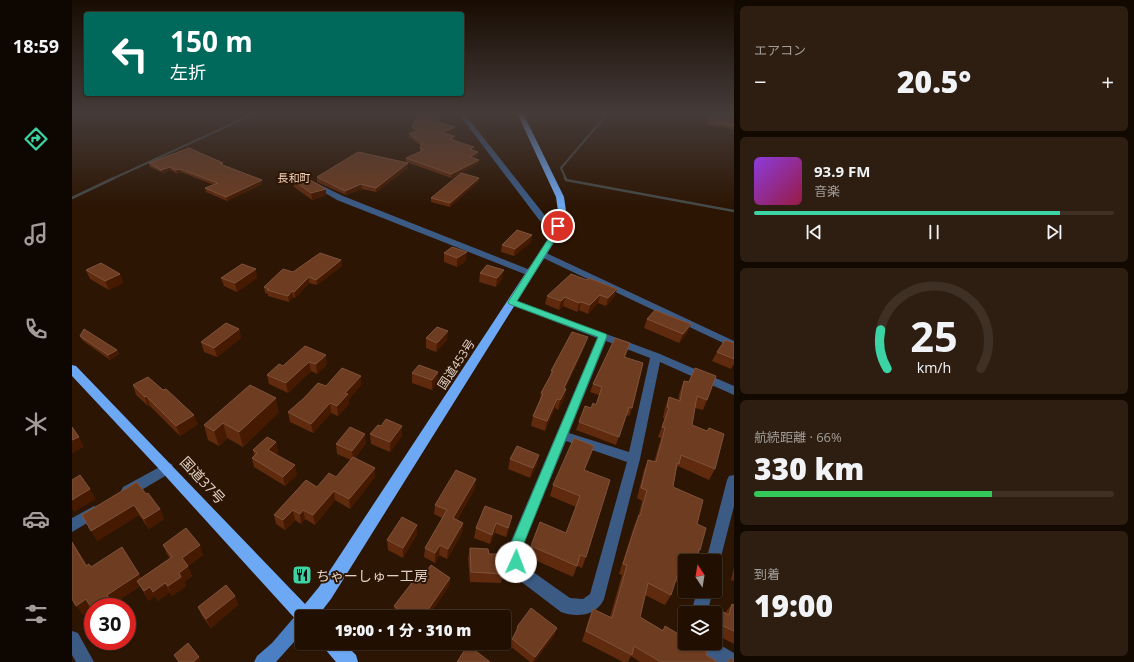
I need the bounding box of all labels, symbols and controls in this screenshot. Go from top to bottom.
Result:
text: 150 m [170,22,253,60]
icon: left [104,28,156,80]
text: 18:59 [13,34,59,58]
text: エアコン [754,41,806,59]
text: 左折 [170,60,206,84]
text: 20.5° [897,61,971,102]
text: − [754,66,767,96]
text: + [1101,66,1114,96]
icon: directions [22,125,50,153]
text: 93.9 FM [814,161,870,181]
district label: 長和町 [278,170,311,185]
text: 音楽 [814,182,840,200]
pin [541,209,575,243]
icon: arrive [547,215,569,237]
icon: music [22,220,50,248]
icon: previous [803,221,825,243]
icon: pause [923,221,945,243]
icon: next [1043,221,1065,243]
text: 25 [910,308,958,364]
icon: phone [22,315,50,343]
street label: 国道453号 [433,336,479,392]
text: km/h [917,358,951,377]
icon: climate [22,410,50,438]
text: 航続距離 · 66% [754,428,842,446]
text: 330 km [754,448,864,489]
street label: 国道37号 [176,452,230,508]
icon: car [22,505,50,533]
position arrow [495,541,537,583]
north arrow [678,554,722,598]
map controls [678,554,722,650]
restaurant icon: ちゃーしゅー工房 [291,564,313,586]
text: 到着 [754,565,780,583]
place label: ちゃーしゅー工房 [316,566,428,585]
text: 19:00 [754,585,833,626]
speed limit sign: 30 [84,598,136,650]
icon: filters [22,600,50,628]
button: layers [678,606,722,650]
text: 19:00 · 1 分 · 310 m [335,620,471,640]

